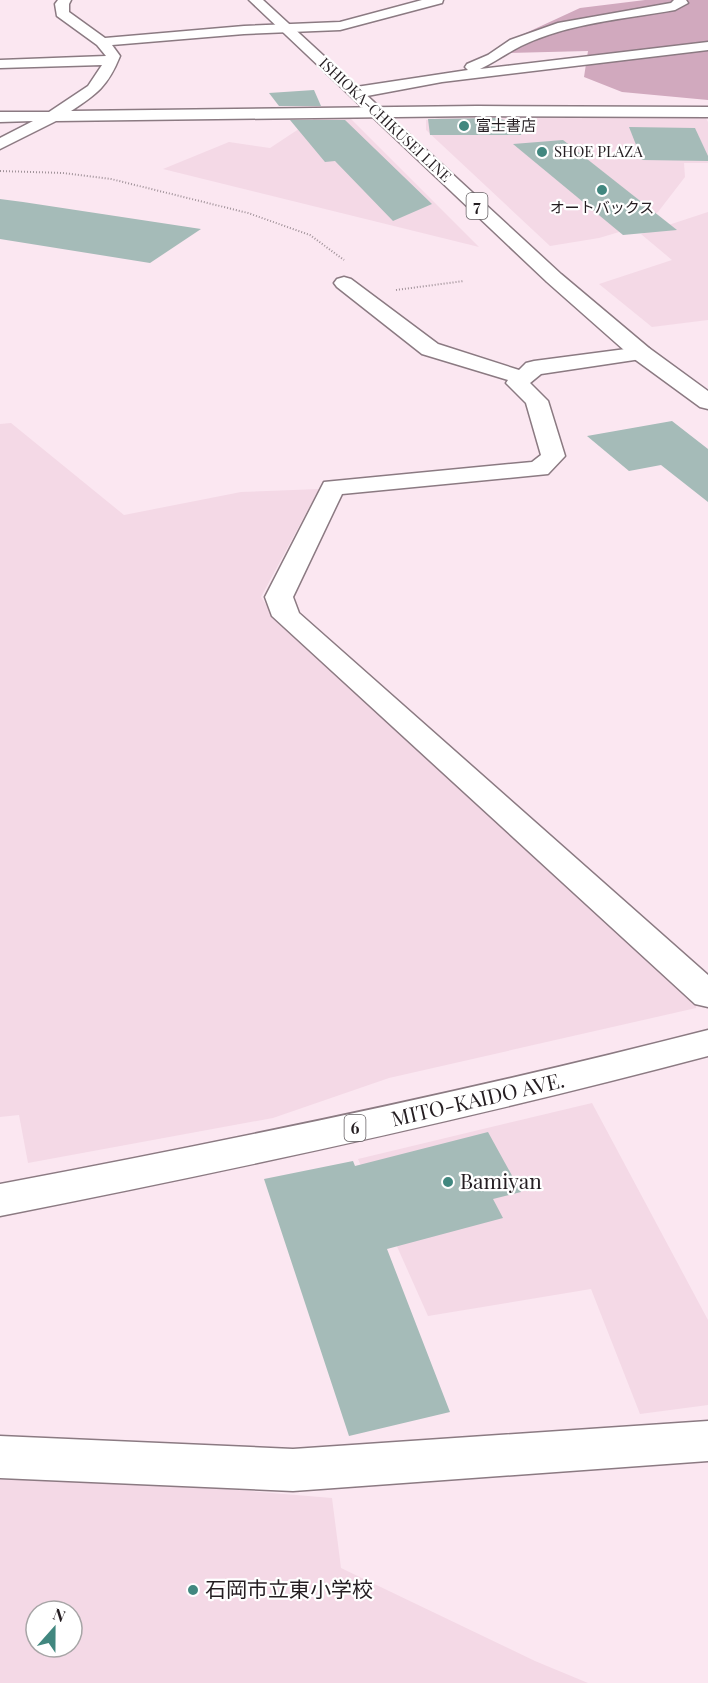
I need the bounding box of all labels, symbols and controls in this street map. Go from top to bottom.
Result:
street label: ISHIOKA-CHIKUSEI LINE [315,53,456,186]
place label: 富士書店 [476,115,536,135]
marker: 富士書店 [457,119,471,133]
place label: SHOE PLAZA [554,141,643,161]
marker: SHOE PLAZA [535,145,549,159]
marker: オートバックス [595,183,609,197]
road number: 7 [466,193,488,219]
place label: オートバックス [550,197,654,217]
street label: MITO-KAIDO AVE. [388,1065,567,1132]
road number: 6 [344,1115,366,1141]
place label: Bamiyan [460,1166,542,1194]
marker: Bamiyan [441,1175,455,1189]
place label: 石岡市立東小学校 [205,1574,373,1602]
marker: 石岡市立東小学校 [186,1583,200,1597]
north arrow [24,1599,84,1659]
text: N [50,1603,69,1627]

